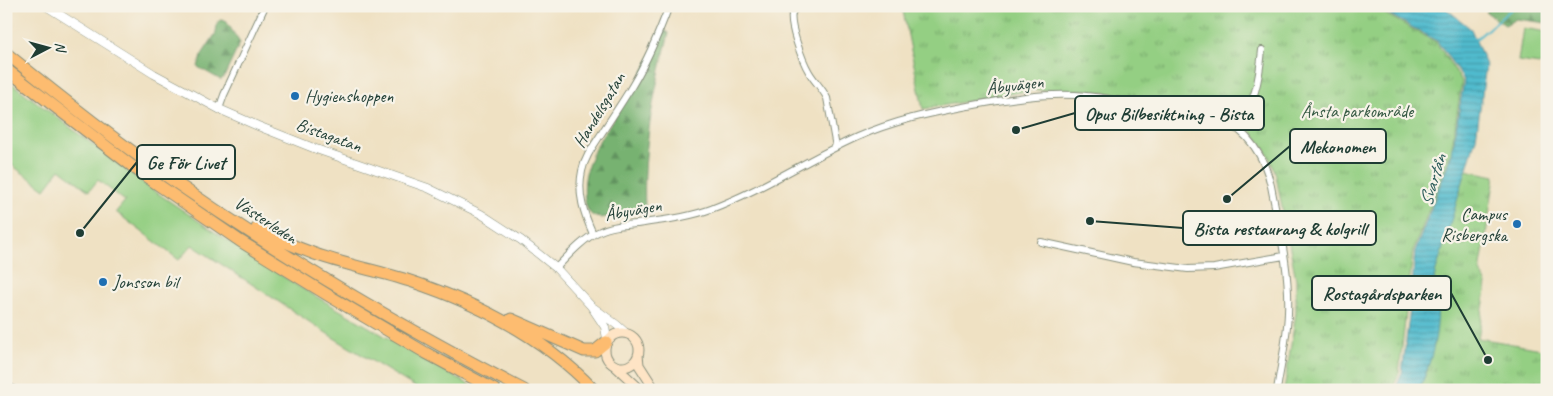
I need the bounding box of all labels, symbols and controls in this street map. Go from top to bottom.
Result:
north arrow [22,22,72,72]
text: N [52,41,70,54]
street label: Handelsgatan [568,68,630,152]
street label: Åbyvägen [985,70,1046,99]
place label: Hygienshoppen [305,85,394,107]
marker: Hygienshoppen [289,90,301,102]
callout: Opus Bilbesiktning - Bista [1075,96,1264,130]
park label: Ånsta parkområde [1301,100,1414,122]
text: Opus Bilbesiktning - Bista [1085,102,1255,126]
street label: Bistagatan [293,113,366,157]
callout: Mekonomen [1290,129,1386,163]
text: Mekonomen [1300,135,1377,159]
callout: Ge För Livet [137,145,235,179]
water label: Svartån [1414,150,1453,209]
text: Ge För Livet [147,151,228,175]
street label: Västerleden [230,191,303,249]
street label: Åbyvägen [603,194,664,226]
place label: Campus Risbergska [1441,203,1509,246]
callout: Bista restaurang & kolgrill [1183,211,1376,245]
text: Bista restaurang & kolgrill [1194,217,1370,241]
marker: Campus Risbergska [1511,218,1523,230]
place label: Jonsson bil [112,271,181,293]
marker: Jonsson bil [97,276,109,288]
callout: Rostagårdsparken [1312,276,1451,310]
text: Rostagårdsparken [1323,282,1443,306]

